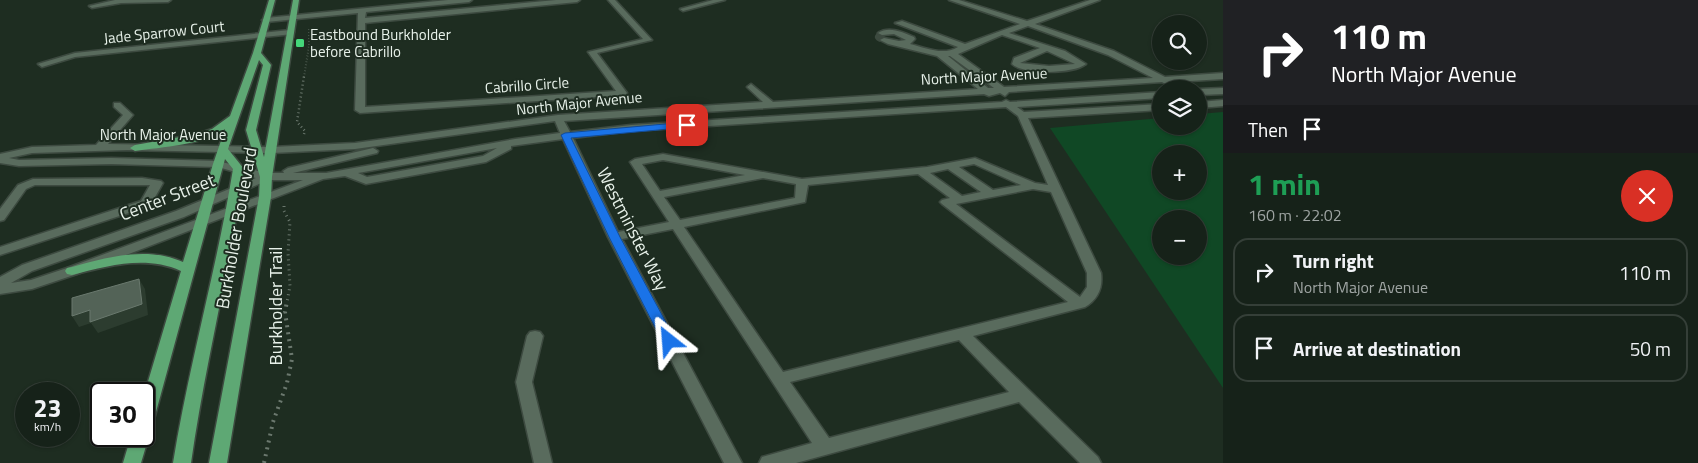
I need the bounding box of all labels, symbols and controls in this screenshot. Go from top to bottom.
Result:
text: 110 m [1331,9,1427,63]
street label: Jade Sparrow Court [102,14,226,50]
map controls [1152,15,1207,265]
button: search [1152,15,1207,70]
icon: right [1248,20,1313,85]
place label: Eastbound Burkholder before Cabrillo [310,23,451,63]
marker: Eastbound Burkholder before Cabrillo [294,37,306,49]
text: North Major Avenue [1331,57,1517,91]
street label: North Major Avenue [920,61,1048,91]
street label: Cabrillo Circle [484,71,570,99]
button: layers [1152,80,1207,135]
street label: North Major Avenue [515,85,643,121]
pin [666,104,708,146]
icon: arrive [673,111,701,139]
text: Then [1248,115,1288,144]
icon: arrive [1298,115,1326,143]
street label: North Major Avenue [100,123,226,146]
street label: Burkholder Boulevard [208,145,264,311]
button: + [1152,145,1207,200]
text: 1 min [1248,161,1321,207]
street label: Westminster Way [590,163,676,296]
street label: Center Street [115,166,219,228]
button: close [1621,170,1673,222]
text: 160 m · 22:02 [1248,203,1342,227]
button: − [1152,210,1207,265]
text: Turn right [1293,246,1374,275]
street label: Burkholder Trail [262,247,289,365]
icon: right [1250,258,1278,286]
text: 110 m [1619,258,1671,287]
text: North Major Avenue [1293,275,1428,299]
position arrow [642,314,694,366]
icon: arrive [1250,334,1278,362]
text: Arrive at destination [1293,334,1461,363]
text: 50 m [1630,334,1671,363]
speed limit sign: 30 [90,382,155,447]
text: 23 [33,389,62,427]
text: km/h [34,417,61,436]

